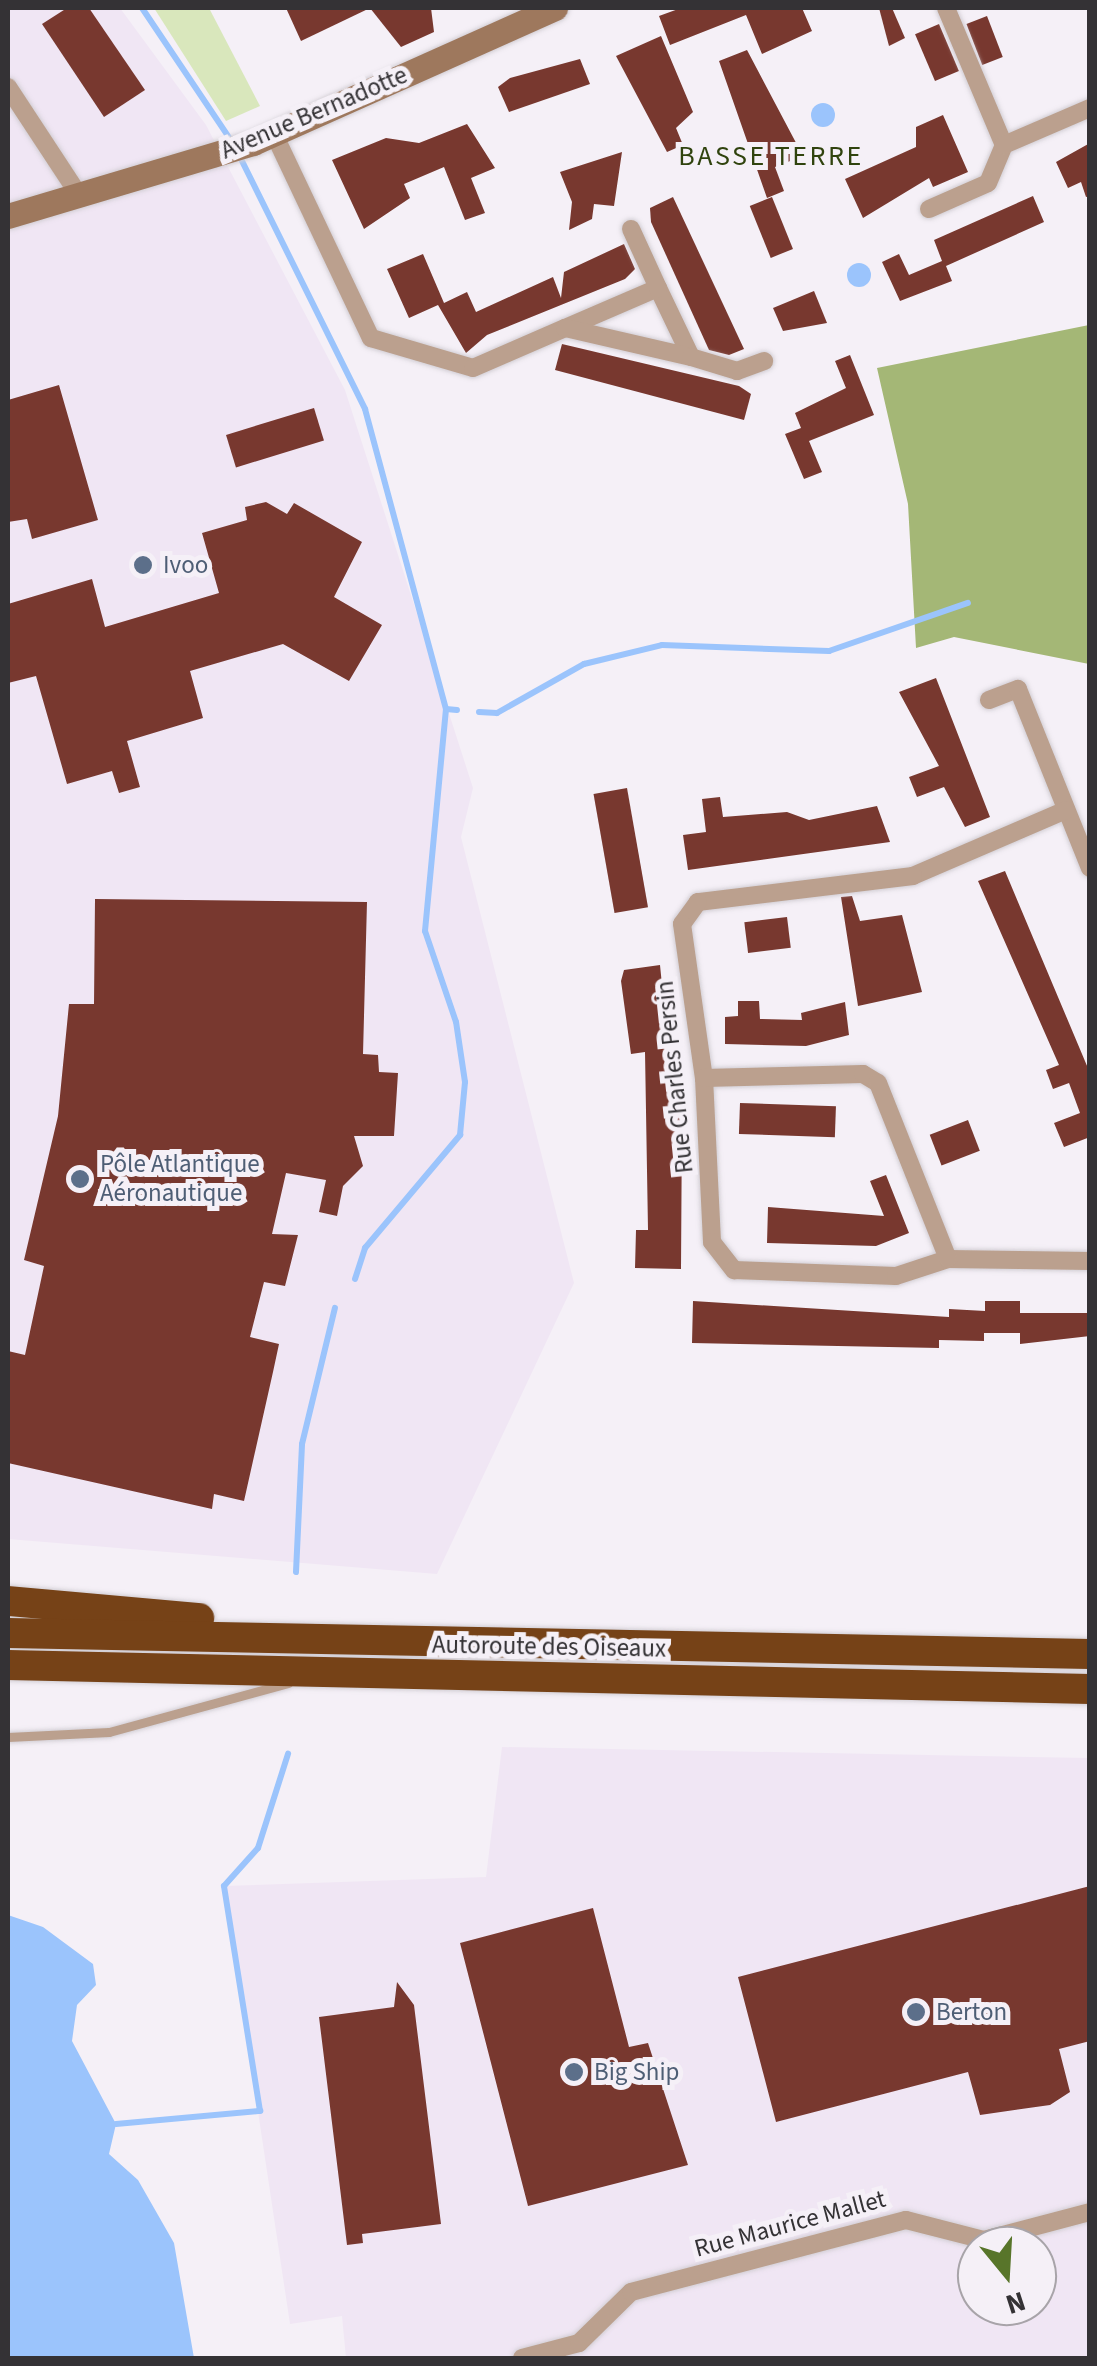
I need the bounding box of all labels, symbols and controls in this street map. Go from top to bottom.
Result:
street label: Avenue Bernadotte [216,60,412,166]
district label: BASSE TERRE [678,139,864,173]
place label: Ivoo [163,550,208,580]
marker: Ivoo [132,554,154,576]
street label: Rue Charles Persin [650,979,700,1175]
place label: Pôle Atlantique Aéronautique [100,1150,260,1209]
marker: Pôle Atlantique Aéronautique [69,1168,91,1190]
street label: Autoroute des Oiseaux [432,1630,666,1664]
place label: Berton [936,1997,1007,2027]
marker: Berton [905,2001,927,2023]
place label: Big Ship [594,2057,679,2087]
marker: Big Ship [563,2061,585,2083]
street label: Rue Maurice Mallet [691,2184,889,2264]
north arrow [957,2226,1057,2326]
text: N [1001,2281,1031,2325]

